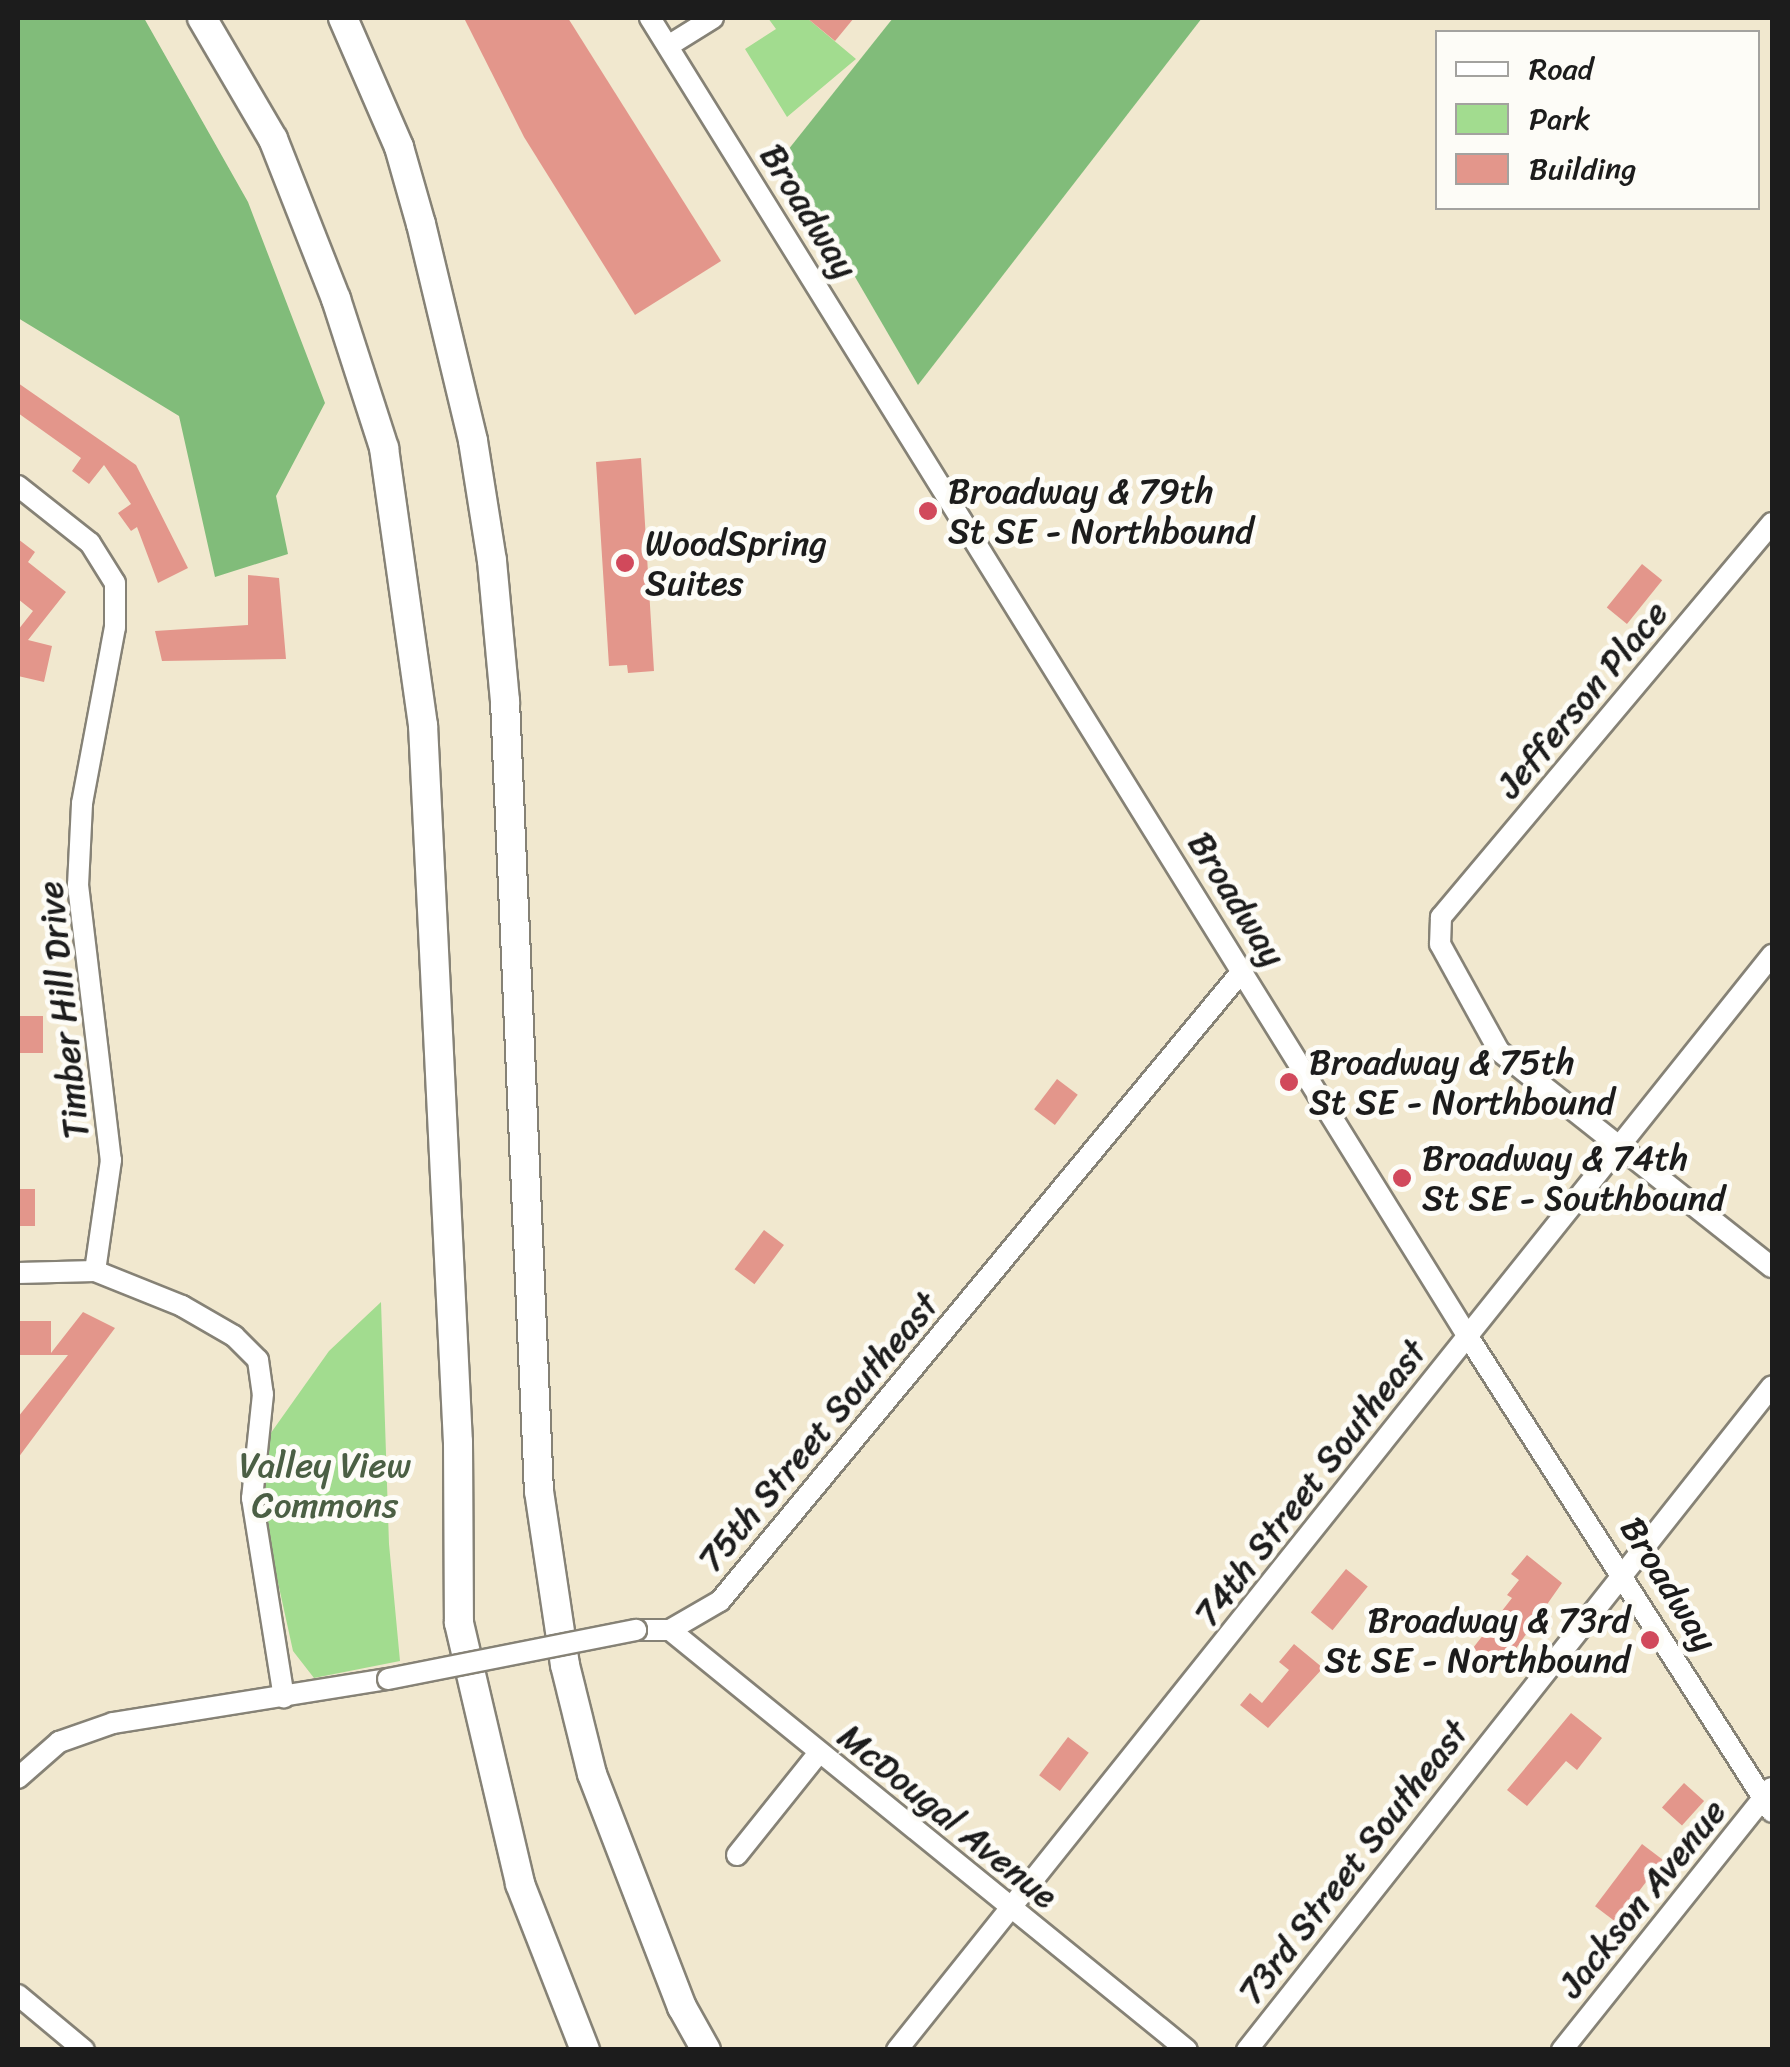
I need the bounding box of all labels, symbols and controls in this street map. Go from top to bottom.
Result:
legend [1435,30,1760,210]
text: Road [1529,42,1593,96]
text: Park [1529,92,1591,146]
street label: Broadway [751,136,867,286]
text: Building [1529,142,1636,196]
place label: Broadway & 79th St SE - Northbound [948,470,1253,552]
marker: Broadway & 79th St SE - Northbound [917,500,939,522]
place label: WoodSpring Suites [645,522,827,604]
marker: WoodSpring Suites [614,552,636,574]
street label: Jefferson Place [1488,592,1676,806]
street label: Broadway [1179,824,1295,974]
street label: Timber Hill Drive [29,879,97,1141]
place label: Broadway & 75th St SE - Northbound [1309,1041,1614,1123]
marker: Broadway & 75th St SE - Northbound [1278,1071,1300,1093]
place label: Broadway & 74th St SE - Southbound [1422,1137,1728,1219]
marker: Broadway & 74th St SE - Southbound [1391,1167,1413,1189]
street label: 75th Street Southeast [689,1284,947,1580]
street label: 74th Street Southeast [1185,1332,1435,1634]
park label: Valley View Commons [238,1444,412,1526]
street label: Broadway [1611,1509,1727,1659]
place label: Broadway & 73rd St SE - Northbound [1325,1599,1630,1681]
marker: Broadway & 73rd St SE - Northbound [1639,1629,1661,1651]
street label: 73rd Street Southeast [1229,1712,1477,2012]
street label: McDougal Avenue [830,1715,1066,1917]
street label: Jackson Avenue [1550,1791,1734,2005]

